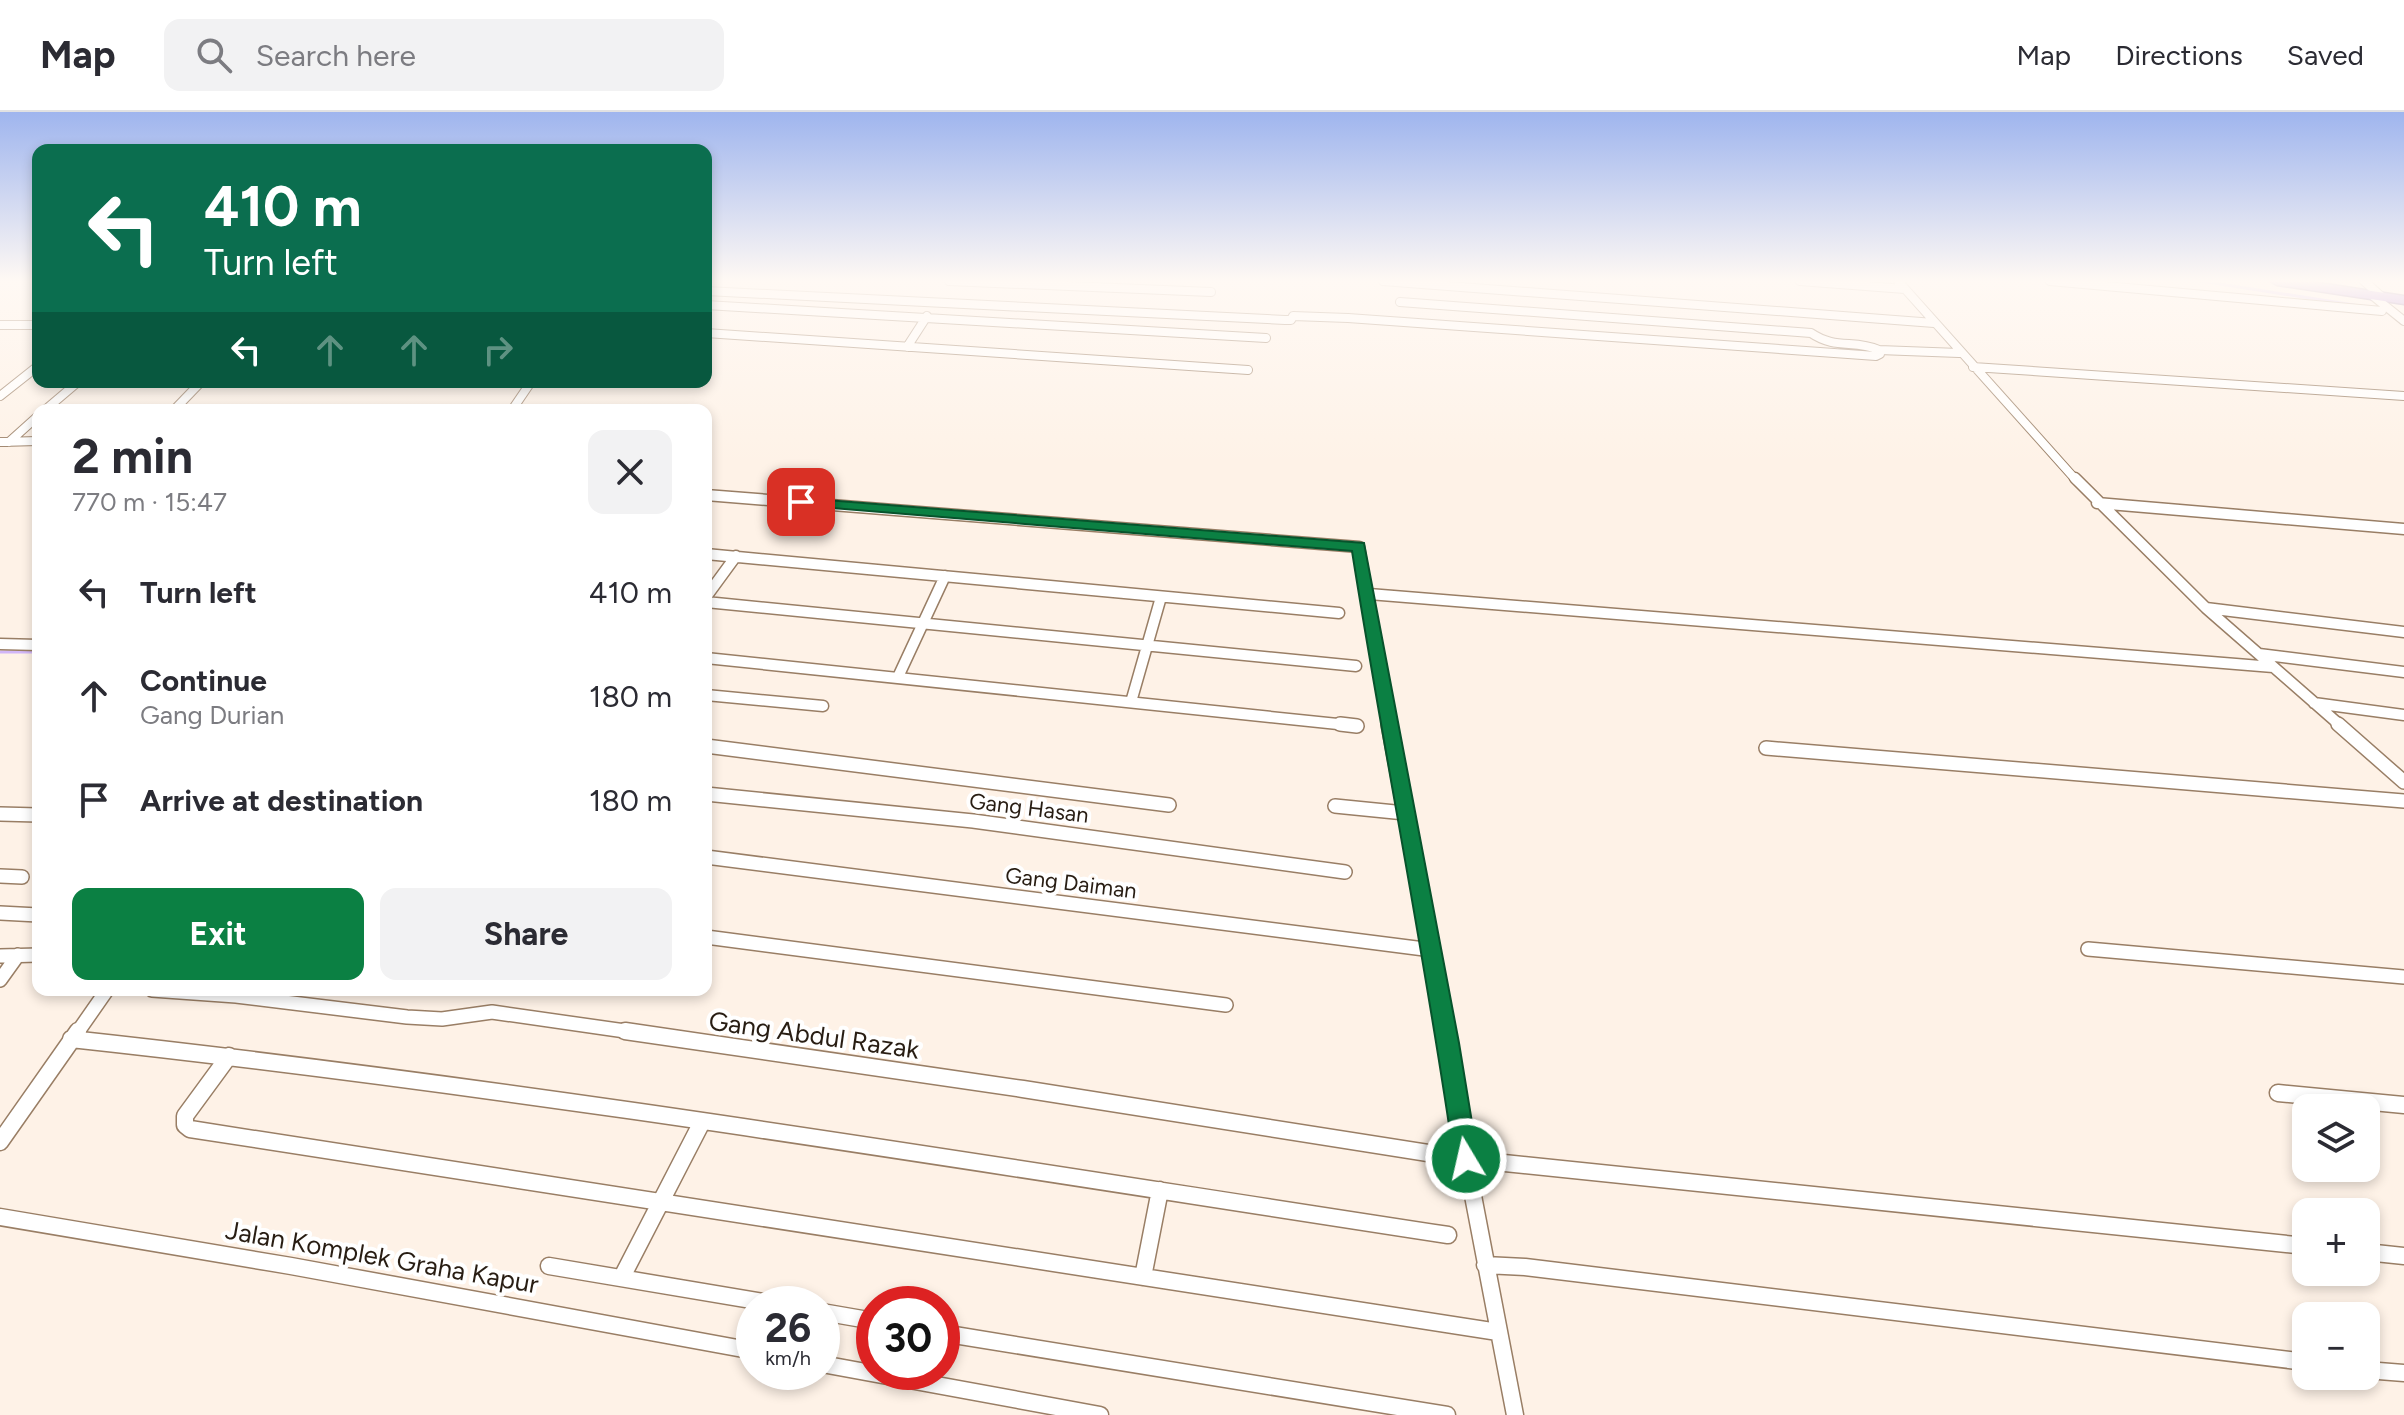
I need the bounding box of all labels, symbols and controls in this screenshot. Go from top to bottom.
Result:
search box [164,19,724,91]
text: Map [40,32,116,78]
icon: search [192,33,236,77]
text: Search here [256,37,416,74]
text: Map [2017,38,2071,72]
text: Directions [2115,38,2243,72]
text: Saved [2287,38,2364,72]
text: 410 m [204,173,362,240]
icon: left [72,176,176,280]
text: Turn left [204,241,338,284]
icon: left [224,328,268,372]
icon: ahead [308,328,352,372]
icon: ahead [392,328,436,372]
icon: right [476,328,520,372]
text: 2 min [72,427,193,485]
button: close [588,430,672,514]
pin [767,468,835,536]
icon: arrive [779,480,823,524]
text: 770 m · 15:47 [72,486,227,518]
icon: left [72,570,116,614]
text: Turn left [140,574,257,611]
text: 410 m [589,574,672,611]
text: Continue [140,662,267,699]
icon: ahead [72,674,116,718]
text: 180 m [589,678,672,715]
text: Gang Durian [140,699,284,731]
icon: arrive [72,778,116,822]
text: Arrive at destination [140,782,423,819]
text: 180 m [589,782,672,819]
street label: Gang Hasan [968,787,1090,829]
street label: Gang Daiman [1004,862,1138,904]
button: Exit [72,888,364,980]
button: Share [380,888,672,980]
street label: Gang Abdul Razak [707,1004,922,1066]
map controls [2292,1094,2380,1390]
button: layers [2292,1094,2380,1182]
position arrow [1424,1117,1508,1201]
button: + [2292,1198,2380,1286]
street label: Jalan Komplek Graha Kapur [223,1214,541,1300]
speed limit sign: 30 [856,1286,960,1390]
button: − [2292,1302,2380,1390]
text: 26 [765,1304,811,1352]
text: km/h [765,1346,811,1370]

